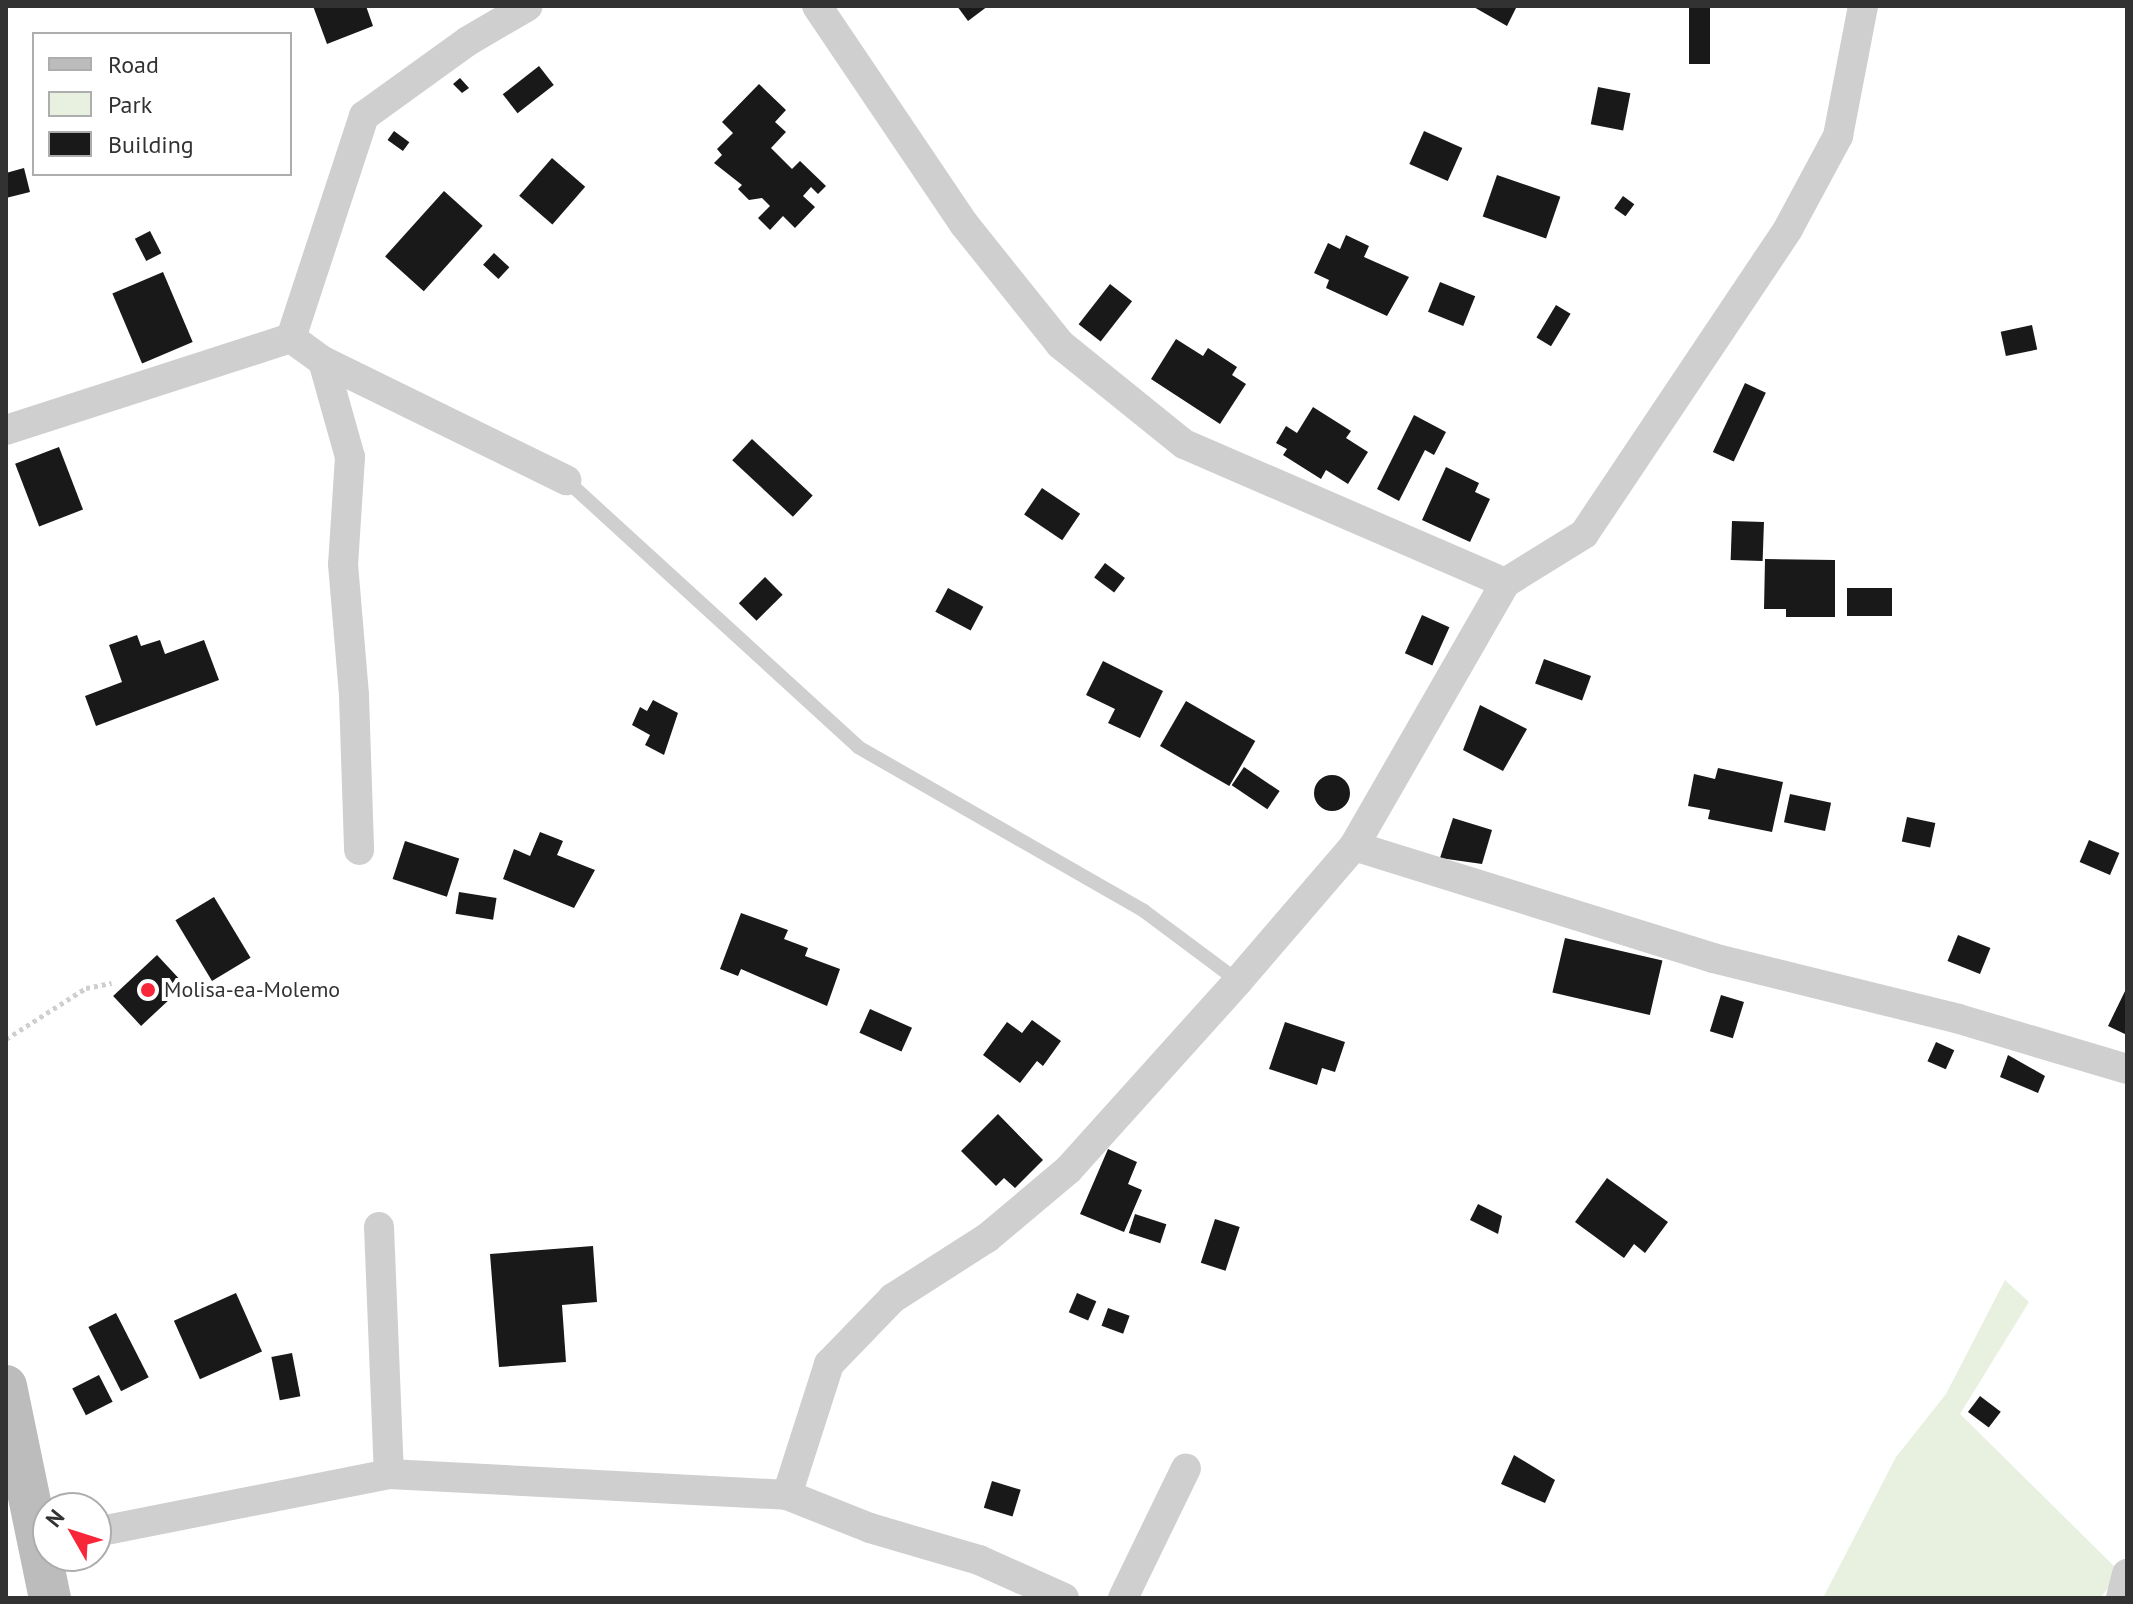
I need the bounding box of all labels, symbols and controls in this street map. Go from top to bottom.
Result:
legend [32,32,292,176]
text: Road [108,49,159,80]
text: Park [108,89,152,120]
text: Building [108,129,194,160]
place label: Molisa-ea-Molemo [164,977,340,1003]
marker: Molisa-ea-Molemo [139,981,157,999]
north arrow [32,1492,112,1572]
text: N [39,1504,70,1533]

